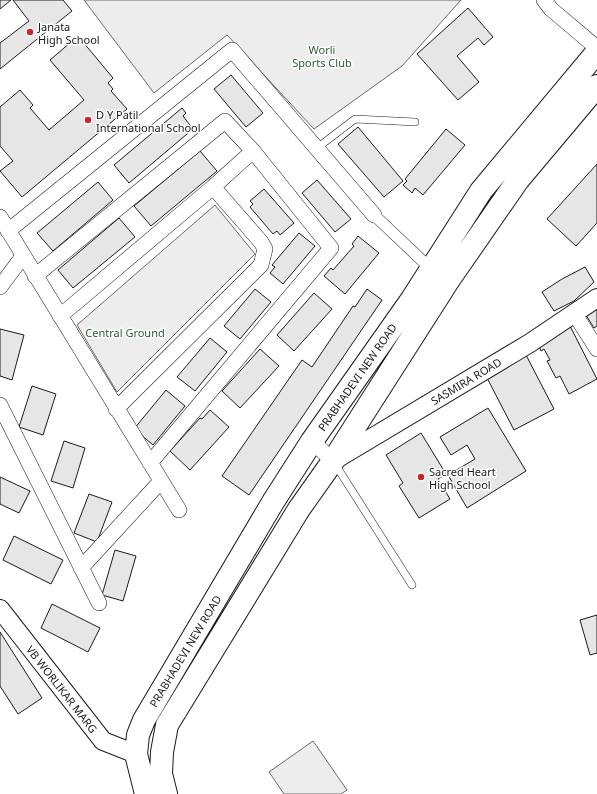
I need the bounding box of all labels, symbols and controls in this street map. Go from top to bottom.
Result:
place label: Janata High School [37,19,100,47]
marker: Janata High School [25,27,35,37]
park label: Worli Sports Club [292,42,352,70]
place label: D Y Patil International School [96,107,201,135]
marker: D Y Patil International School [83,115,93,125]
street label: PRABHADEVI NEW ROAD [314,320,400,434]
park label: Central Ground [85,325,165,340]
street label: SASMIRA ROAD [428,354,504,408]
place label: Sacred Heart High School [429,464,496,492]
marker: Sacred Heart High School [416,472,426,482]
street label: PRABHADEVI NEW ROAD [146,592,224,710]
street label: VB WORLIKAR MARG [23,642,101,736]

